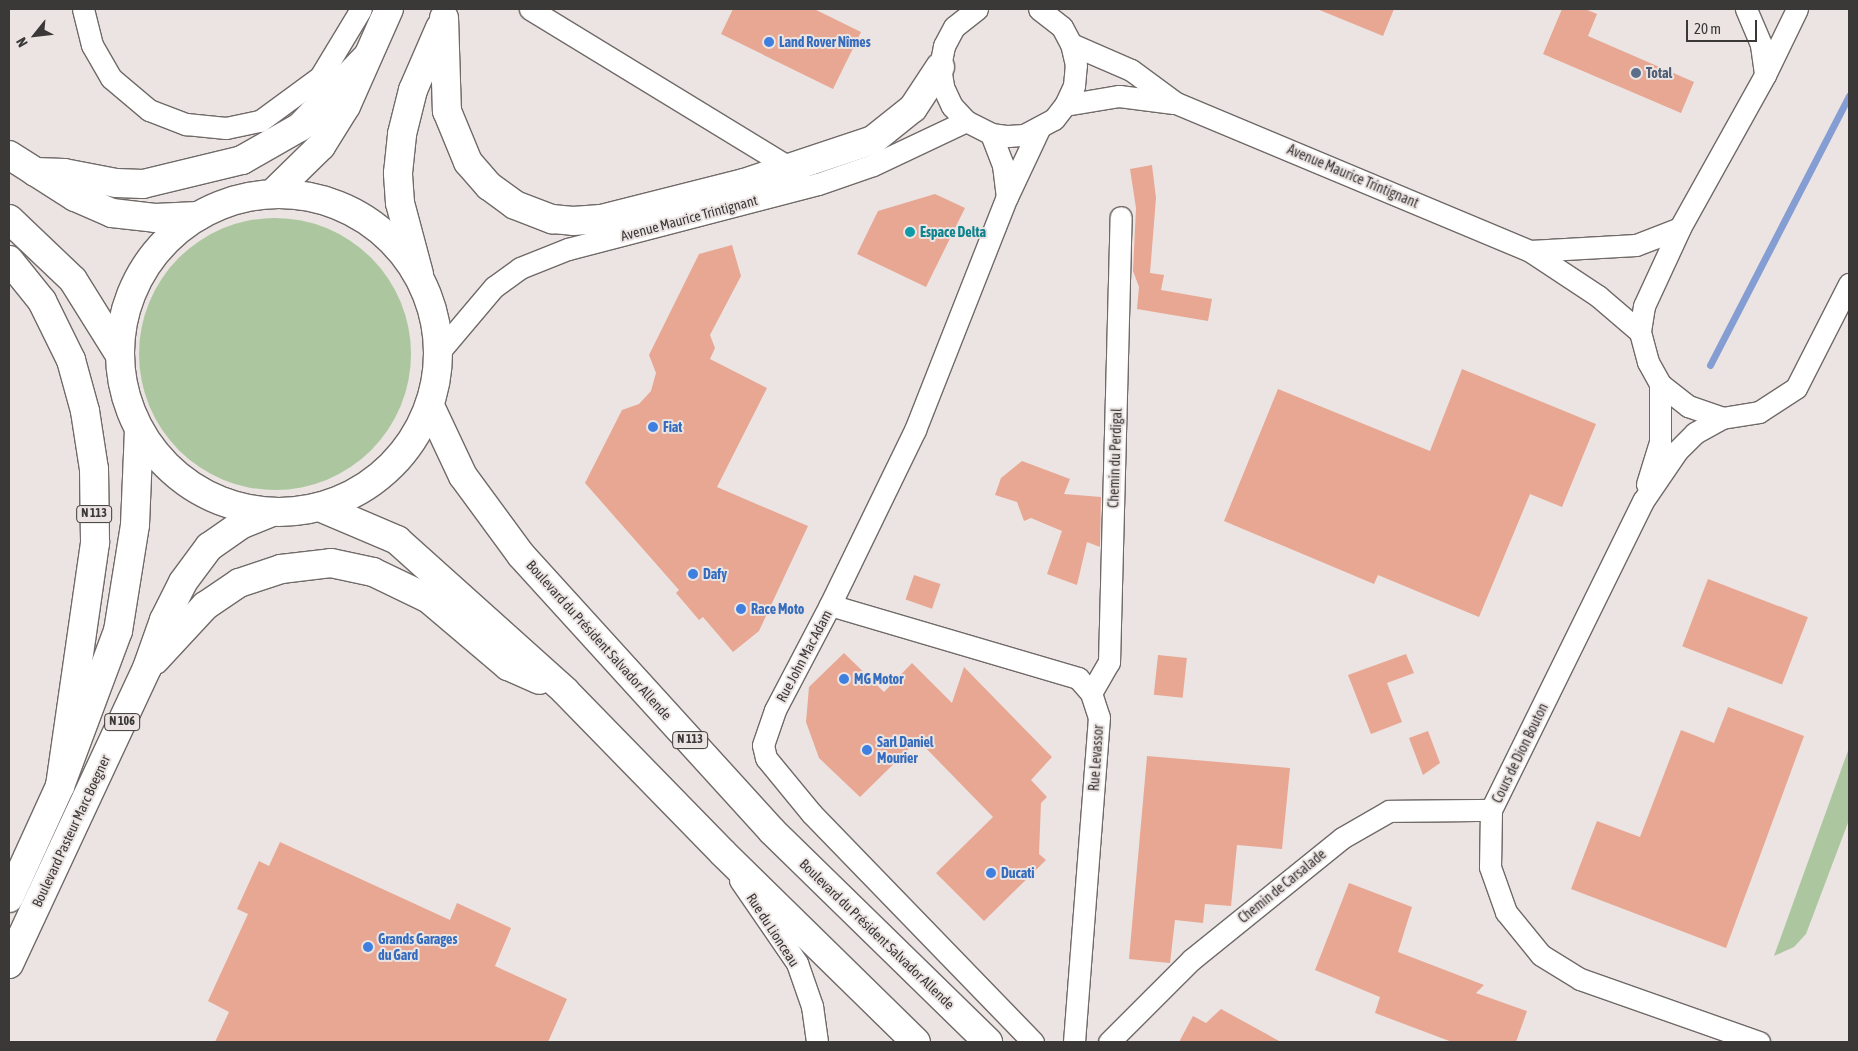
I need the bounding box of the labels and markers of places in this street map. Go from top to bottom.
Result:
place label: Land Rover Nîmes [779,34,871,50]
marker: Land Rover Nîmes [763,36,775,48]
place label: Total [1646,65,1672,81]
marker: Total [1630,67,1642,79]
place label: Espace Delta [920,224,986,240]
marker: Espace Delta [904,226,916,238]
place label: Fiat [663,419,682,435]
marker: Fiat [647,421,659,433]
place label: Dafy [703,566,727,582]
marker: Dafy [687,568,699,580]
place label: Race Moto [751,601,804,617]
marker: Race Moto [735,603,747,615]
place label: MG Motor [854,671,903,687]
marker: MG Motor [838,673,850,685]
place label: Sarl Daniel Mourier [877,734,934,766]
marker: Sarl Daniel Mourier [861,744,873,756]
place label: Ducati [1001,865,1035,881]
marker: Ducati [985,867,997,879]
place label: Grands Garages du Gard [378,931,457,964]
marker: Grands Garages du Gard [362,941,374,953]

